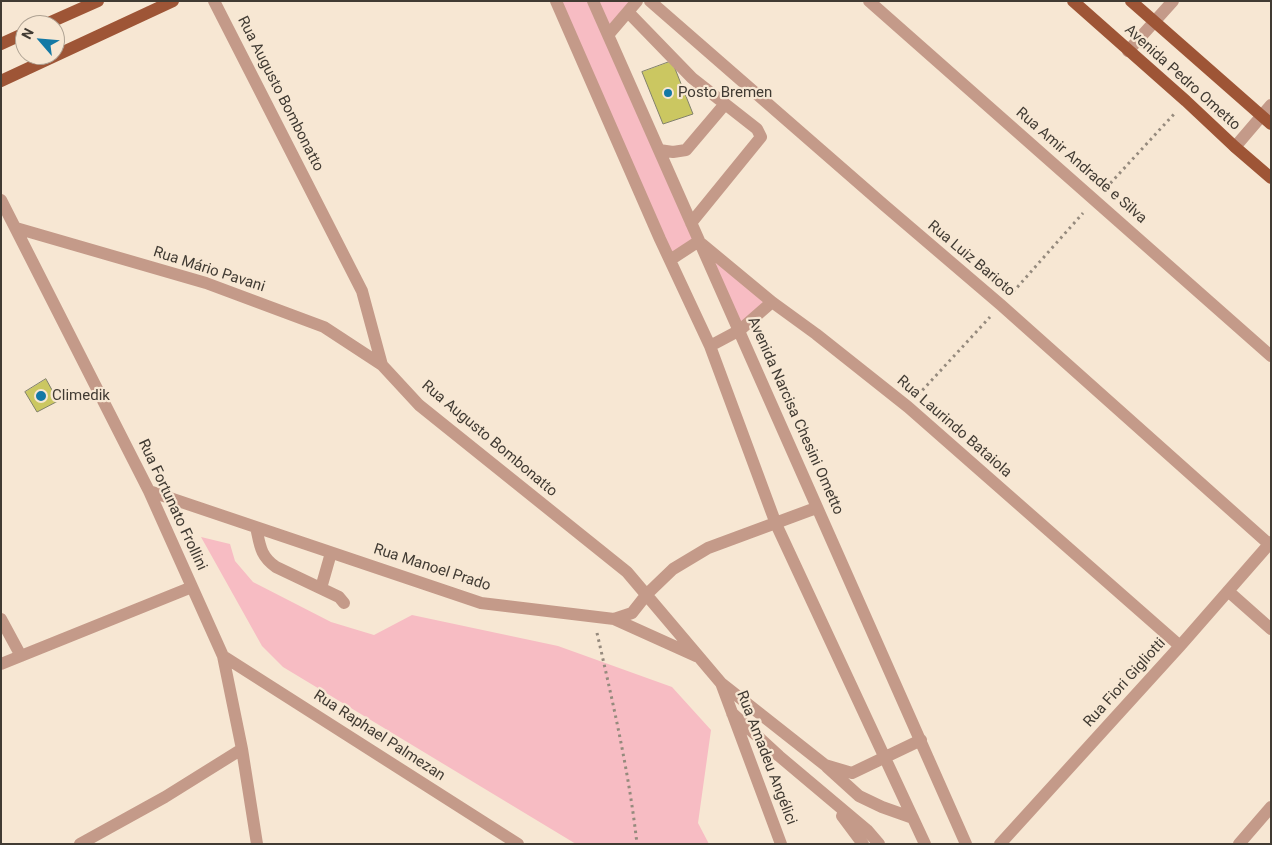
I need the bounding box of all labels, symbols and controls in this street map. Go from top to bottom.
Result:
street label: Rua Augusto Bombonatto [233,13,327,175]
north arrow [15,15,65,65]
street label: Avenida Pedro Ometto [1120,21,1244,135]
text: N [18,26,37,42]
place label: Posto Bremen [678,84,772,102]
marker: Posto Bremen [662,87,674,99]
street label: Rua Amir Andrade e Silva [1012,104,1150,228]
street label: Rua Luiz Barioto [924,217,1018,301]
street label: Rua Mário Pavani [151,243,267,297]
street label: Avenida Narcisa Chesini Ometto [743,314,847,518]
street label: Rua Laurindo Bataiola [893,372,1015,482]
street label: Rua Augusto Bombonatto [418,377,560,501]
place label: Climedik [52,387,110,405]
marker: Climedik [34,389,48,403]
street label: Rua Fortunato Frollini [134,437,210,573]
street label: Rua Manoel Prado [371,541,493,595]
street label: Rua Fiori Gigliotti [1080,635,1170,731]
street label: Rua Raphael Palmezan [310,687,448,785]
street label: Rua Amadeu Angélici [732,688,800,828]

